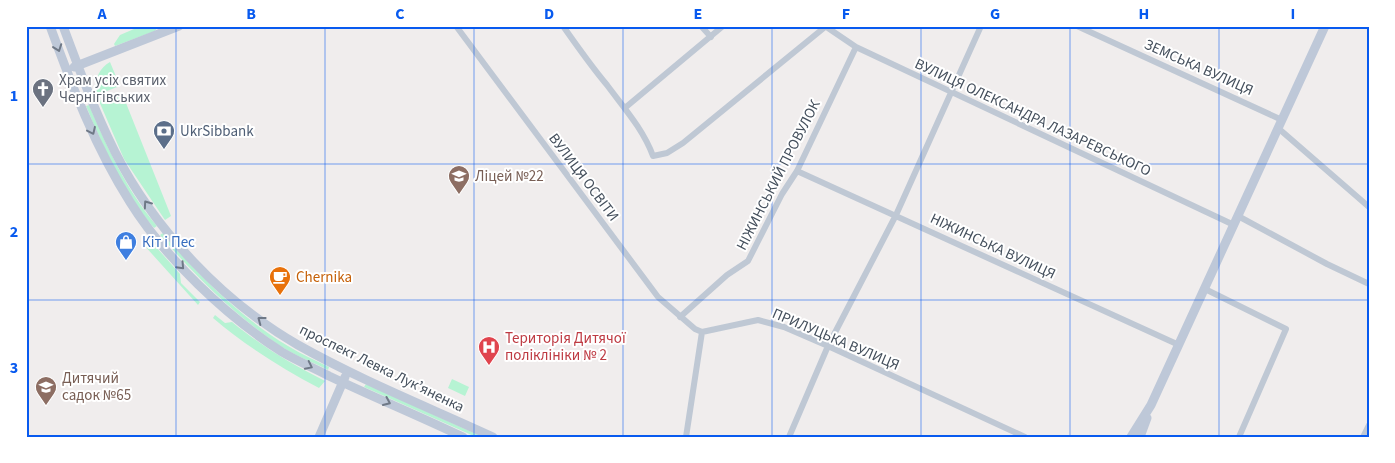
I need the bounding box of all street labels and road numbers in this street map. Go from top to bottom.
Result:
street label: ЗЕМСЬКА ВУЛИЦЯ [1141,34,1257,101]
street label: ВУЛИЦЯ ОЛЕКСАНДРА ЛАЗАРЕВСЬКОГО [911,53,1154,182]
street label: НІЖИНСЬКИЙ ПРОВУЛОК [731,96,826,254]
street label: ВУЛИЦЯ ОСВІТИ [543,129,624,226]
street label: НІЖИНСЬКА ВУЛИЦЯ [927,208,1059,285]
street label: ПРИЛУЦЬКА ВУЛИЦЯ [769,303,903,376]
street label: проспект Левка Лукʼяненка [296,319,468,418]

